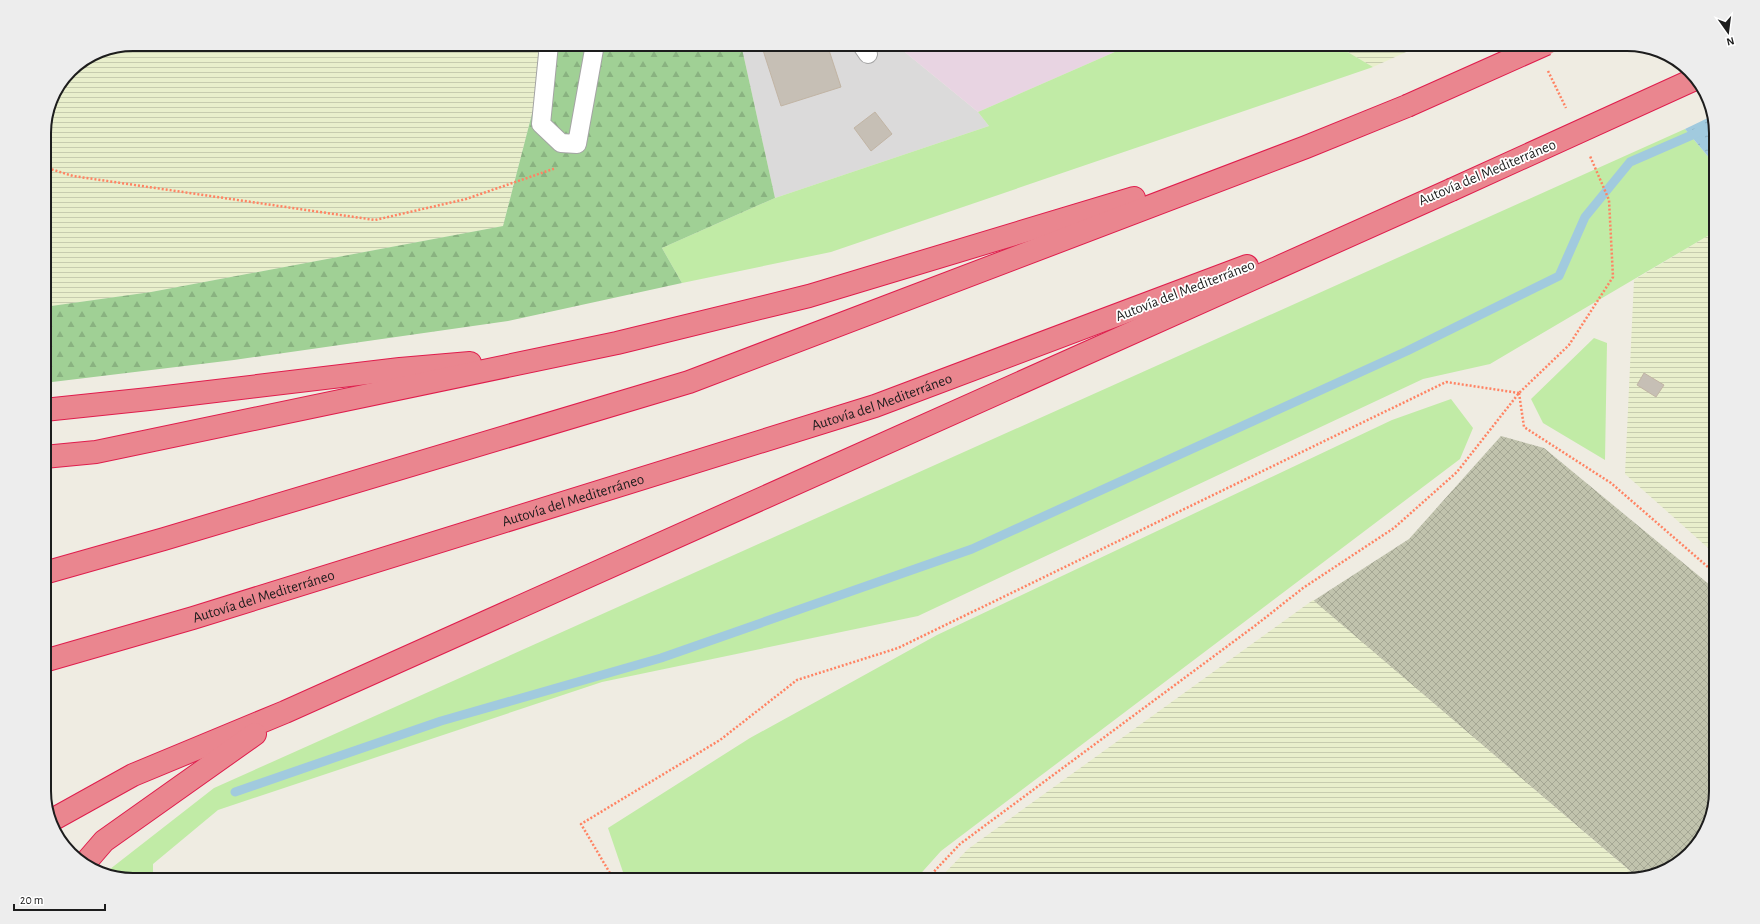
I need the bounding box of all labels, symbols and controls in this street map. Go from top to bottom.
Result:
north arrow [1708,12,1748,52]
text: N [1725,35,1735,47]
street label: Autovía del Mediterráneo [1416,137,1558,208]
street label: Autovía del Mediterráneo [1114,257,1257,324]
street label: Autovía del Mediterráneo [810,371,954,433]
street label: Autovía del Mediterráneo [500,471,646,529]
street label: Autovía del Mediterráneo [191,567,337,626]
scale bar [14,886,105,912]
text: 20 m [20,894,43,906]

